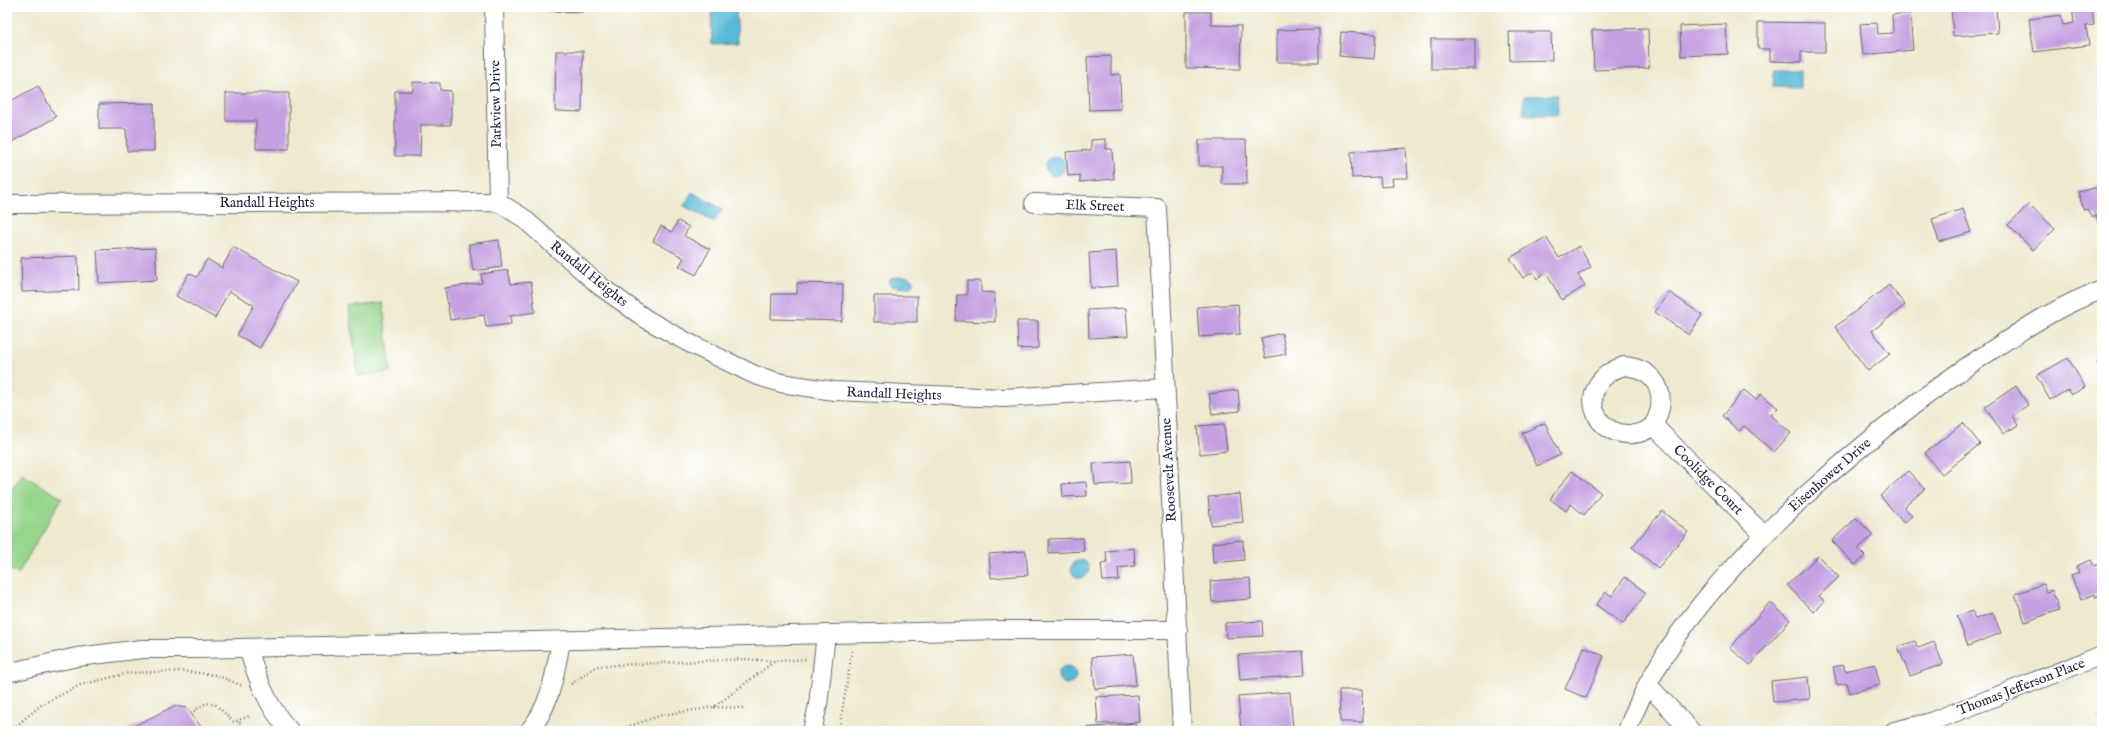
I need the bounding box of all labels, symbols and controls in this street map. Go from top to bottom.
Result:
street label: Parkview Drive [486,59,506,148]
street label: Randall Heights [219,194,315,212]
street label: Elk Street [1065,196,1125,216]
street label: Randall Heights [546,237,632,311]
street label: Randall Heights [846,383,942,405]
street label: Roosevelt Avenue [1157,417,1181,522]
street label: Eisenhower Drive [1785,434,1875,516]
street label: Coolidge Court [1669,441,1747,519]
street label: Thomas Jefferson Place [1955,654,2088,720]

